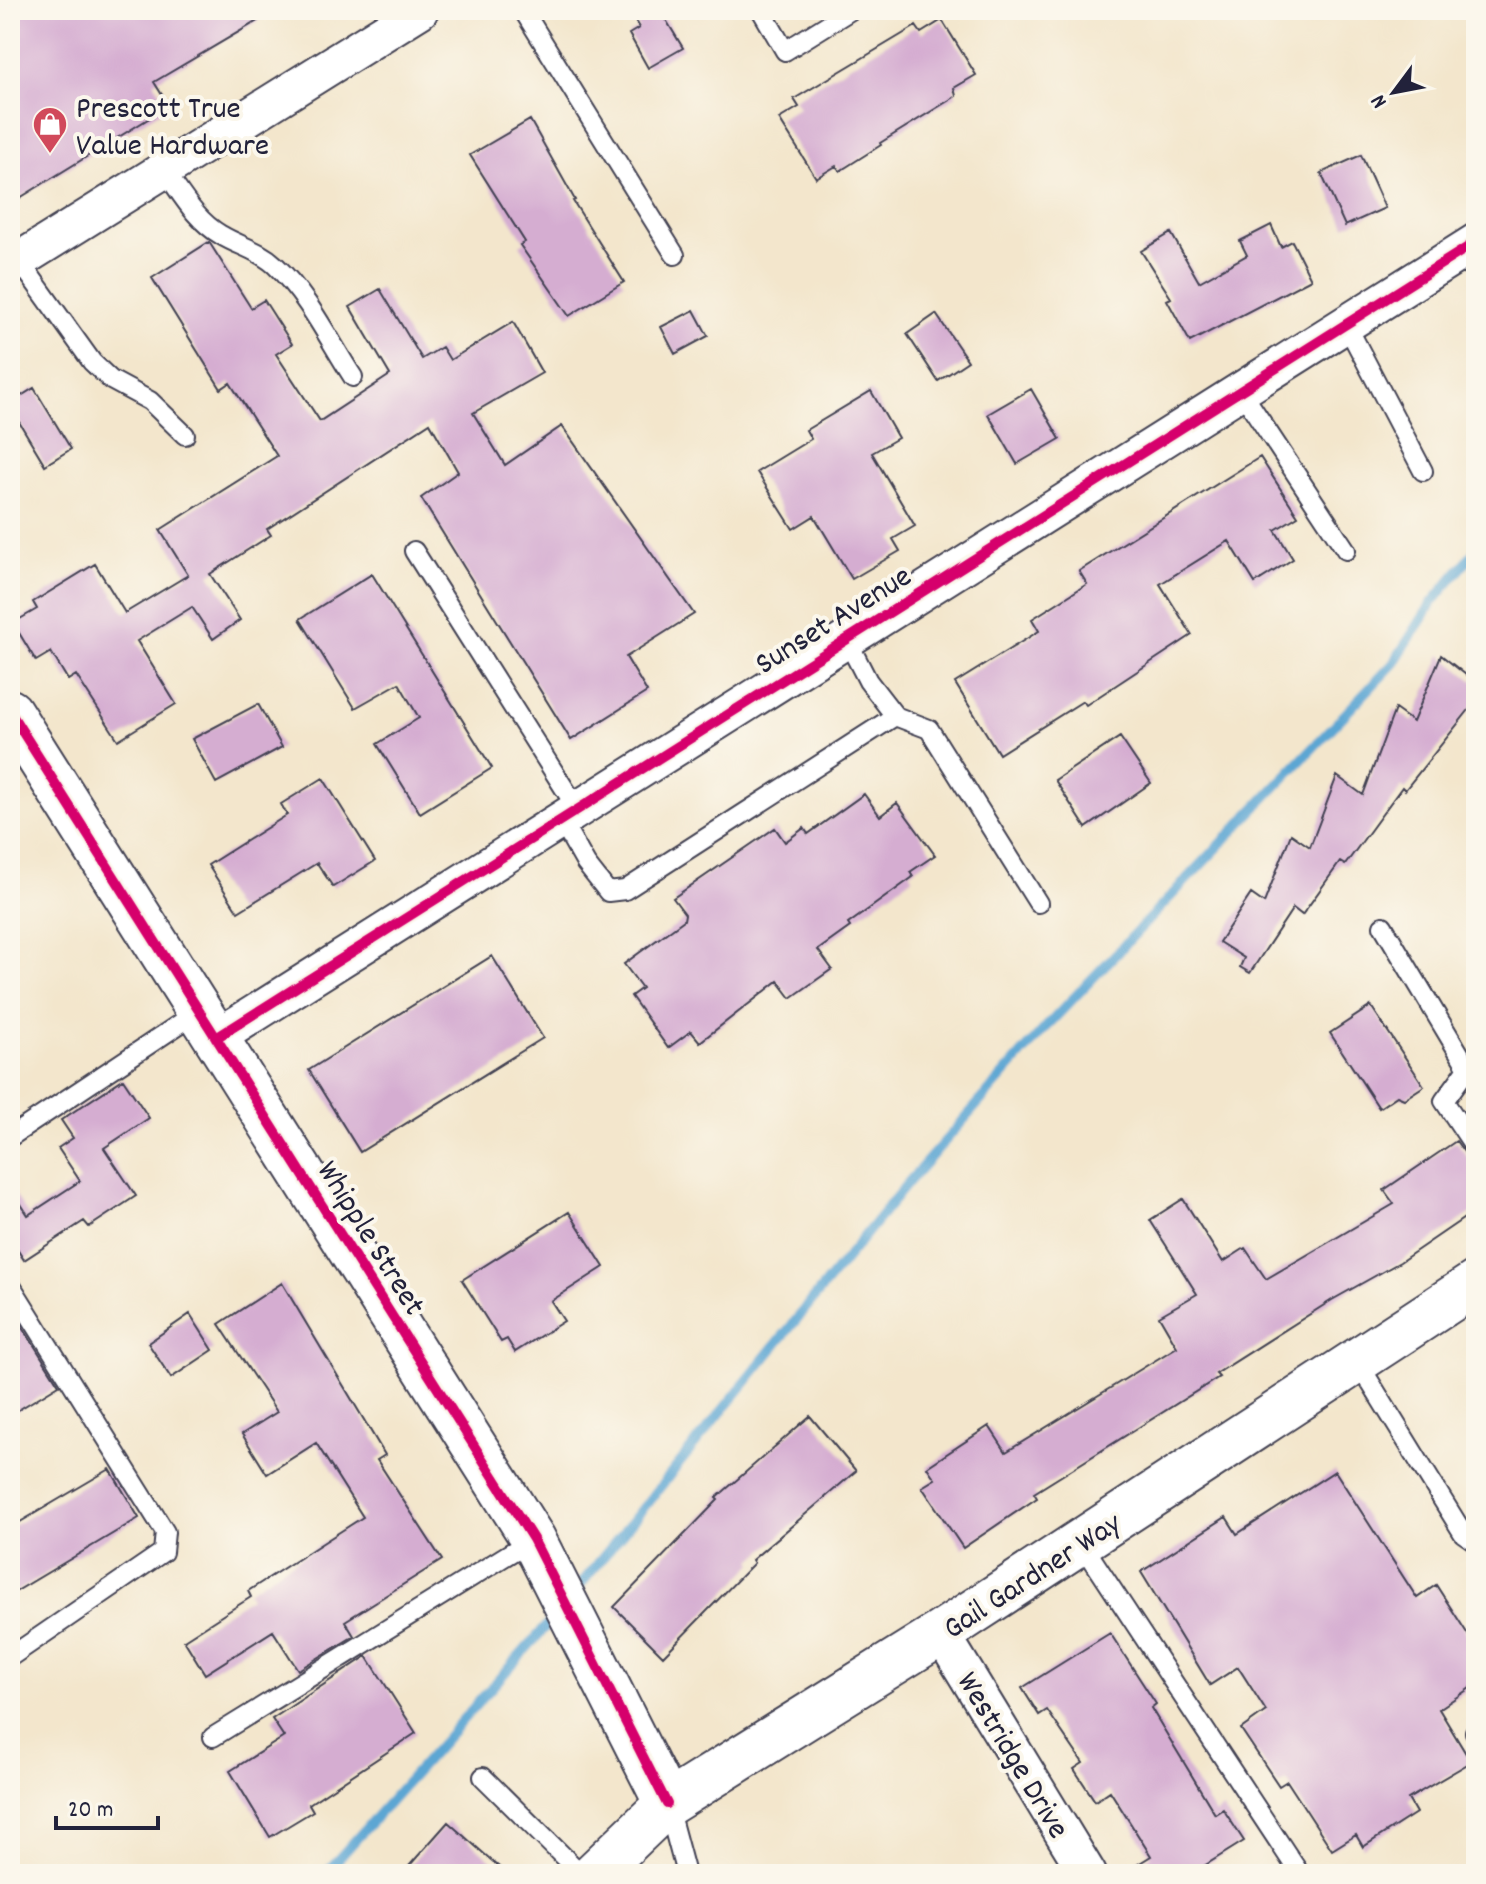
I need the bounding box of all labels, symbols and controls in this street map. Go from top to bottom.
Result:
north arrow [1354,52,1434,132]
place label: Prescott True Value Hardware [76,88,269,171]
text: N [1364,88,1396,114]
shop icon: Prescott True Value Hardware [31,105,69,155]
street label: Sunset Avenue [747,556,922,689]
street label: Whipple Street [303,1153,435,1326]
street label: Gail Gardner Way [935,1503,1133,1653]
street label: Westridge Drive [943,1664,1079,1849]
scale bar [56,1780,158,1830]
text: 20 m [68,1794,114,1828]

